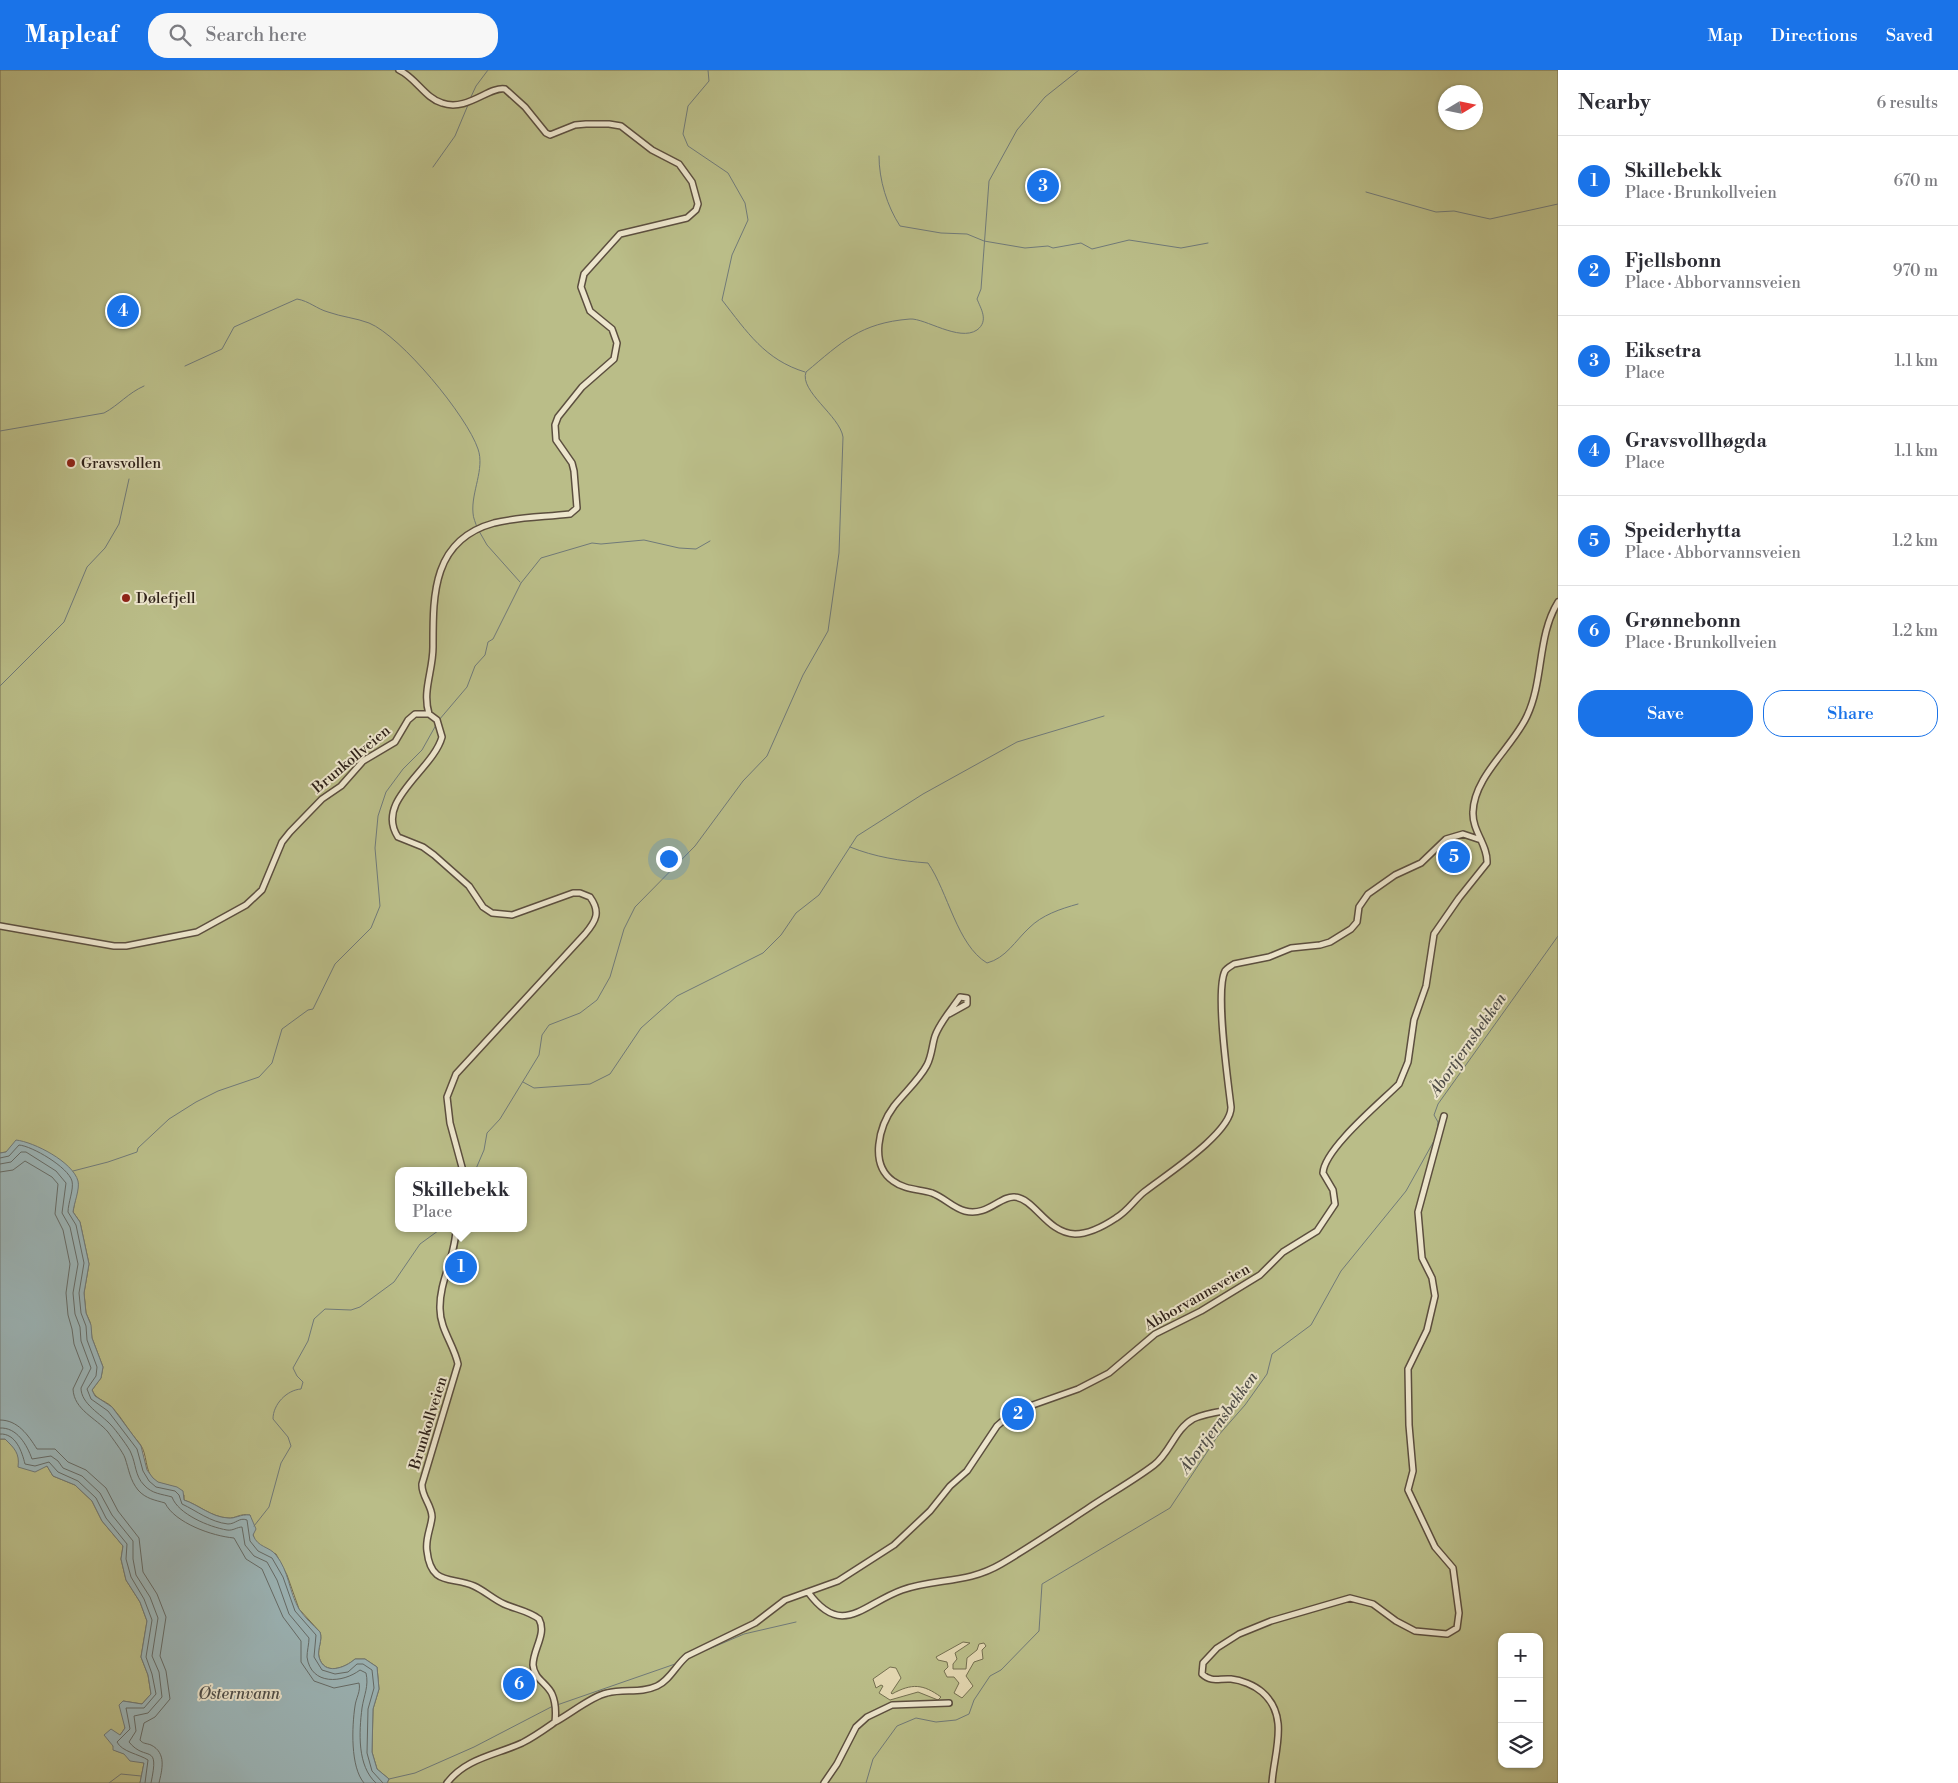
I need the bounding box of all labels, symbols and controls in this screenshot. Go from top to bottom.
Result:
search box [148,13,498,58]
text: Mapleaf [25,20,118,50]
icon: search [166,21,194,49]
text: Search here [206,23,307,47]
text: Map [1707,24,1743,47]
text: Directions [1771,24,1858,47]
text: Saved [1886,24,1933,47]
north arrow [1438,85,1483,130]
text: Nearby [1578,90,1651,116]
text: 6 results [1877,93,1938,113]
text: Skillebekk [1625,159,1722,183]
pin: 3 [1027,167,1059,205]
text: 1 [1590,171,1598,191]
text: 670 m [1894,171,1938,191]
text: Place · Brunkollveien [1625,183,1777,203]
text: Fjellsbonn [1625,249,1721,273]
text: 2 [1589,261,1599,281]
text: 970 m [1893,261,1938,281]
text: Place · Abborvannsveien [1625,273,1801,293]
pin: 4 [107,292,139,330]
text: Eiksetra [1625,339,1701,363]
text: 3 [1589,351,1599,371]
text: 1.1 km [1894,351,1938,371]
text: Place [1625,363,1665,383]
text: Gravsvollhøgda [1625,429,1767,453]
text: 4 [1589,441,1599,461]
text: 1.1 km [1894,441,1938,461]
text: Place [1625,453,1665,473]
place label: Gravsvollen [81,454,161,473]
marker: Gravsvollen [65,457,77,469]
text: Speiderhytta [1625,519,1741,543]
text: 5 [1589,531,1599,551]
text: 1.2 km [1892,531,1938,551]
text: Place · Abborvannsveien [1625,543,1801,563]
place label: Dølefjell [136,589,196,608]
marker: Dølefjell [120,592,132,604]
text: Grønnebonn [1625,609,1741,633]
text: 6 [1589,621,1599,641]
text: 1.2 km [1892,621,1938,641]
text: Place · Brunkollveien [1625,633,1777,653]
button: Save [1578,690,1753,737]
button: Share [1763,690,1938,737]
street label: Brunkollveien [308,721,394,798]
pin: 5 [1438,838,1470,876]
your location [656,846,682,872]
water label: Åbortjernsbekken [1422,987,1511,1101]
popup [395,1167,527,1232]
text: Skillebekk [413,1178,509,1202]
text: Place [413,1202,452,1222]
pin: 1 [445,1248,477,1286]
street label: Abborvannsveien [1140,1260,1253,1336]
water label: Åbortjernsbekken [1172,1366,1263,1479]
street label: Brunkollveien [405,1374,452,1473]
pin: 2 [1002,1395,1034,1433]
map controls [1498,1633,1543,1768]
button: + [1498,1633,1543,1678]
pin: 6 [503,1665,535,1703]
button: − [1498,1678,1543,1723]
water label: Østernvann [198,1684,281,1704]
button: layers [1498,1723,1543,1768]

